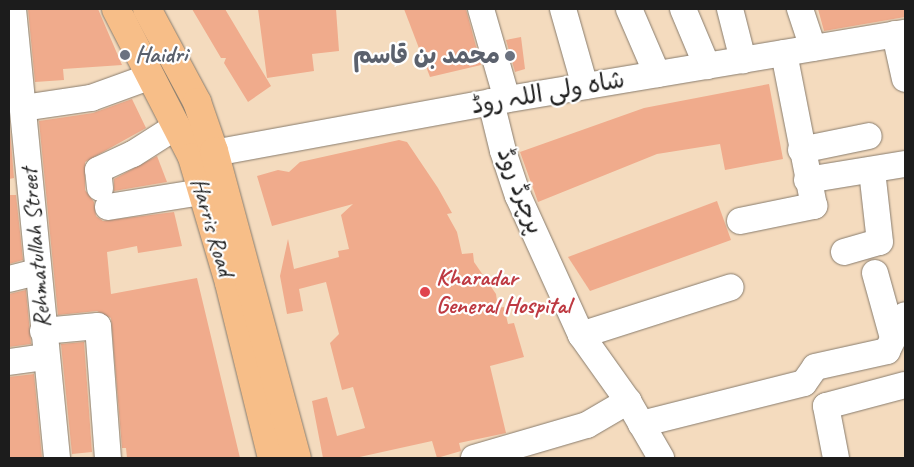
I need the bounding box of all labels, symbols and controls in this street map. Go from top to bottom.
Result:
place label: Haidri [135,41,187,69]
place label: محمد بن قاسم [353,42,500,70]
marker: Haidri [119,49,131,61]
marker: محمد بن قاسم [504,50,516,62]
street label: شاہ ولی اللہ روڈ [469,65,627,121]
street label: پرچرڈ روڈ [490,144,550,238]
street label: Rehmatullah Street [15,167,57,329]
street label: Harris Road [184,175,240,279]
place label: Kharadar General Hospital [436,264,571,320]
marker: Kharadar General Hospital [418,285,432,299]

